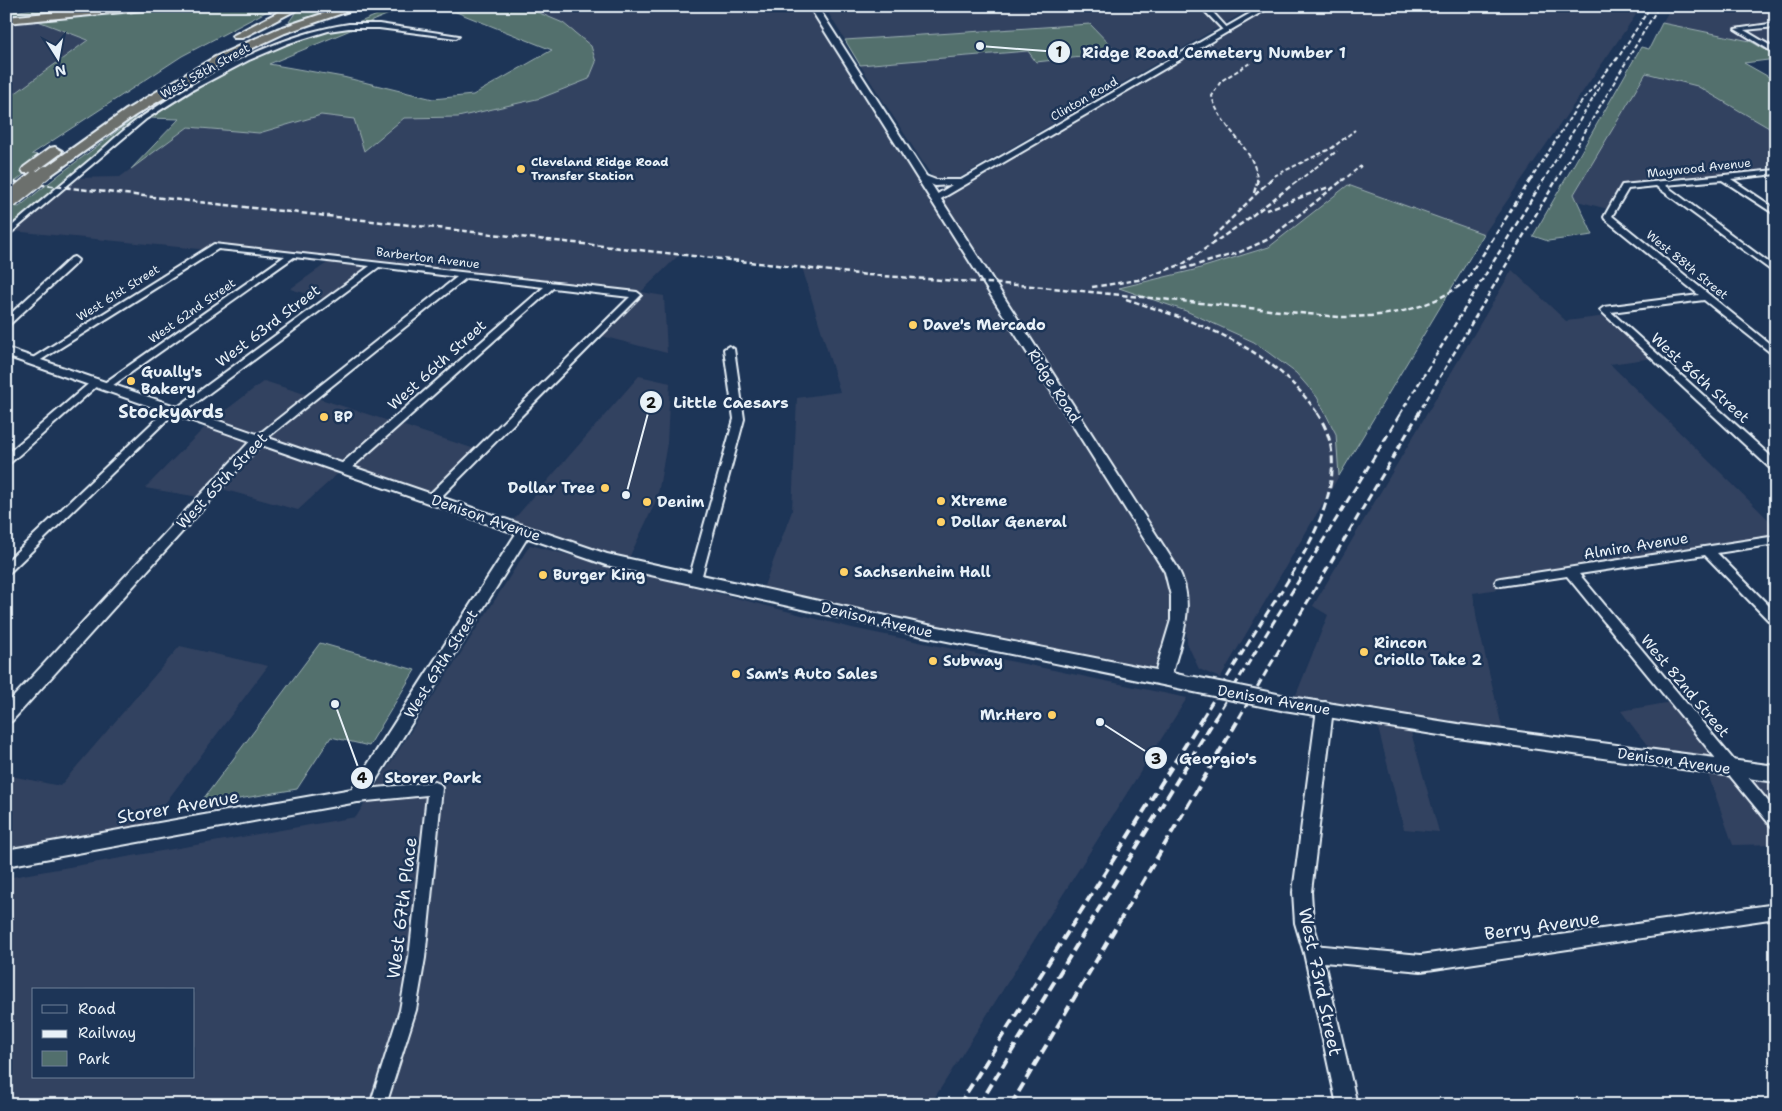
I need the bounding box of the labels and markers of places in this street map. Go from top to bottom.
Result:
callout: Ridge Road Cemetery Number 1 [1047,37,1356,68]
place label: Cleveland Ridge Road Transfer Station [531,154,669,184]
marker: Cleveland Ridge Road Transfer Station [515,163,527,175]
place label: Dave's Mercado [923,315,1046,335]
marker: Dave's Mercado [907,319,919,331]
place label: Gually's Bakery [141,362,202,399]
marker: Gually's Bakery [125,375,137,387]
callout: Little Caesars [639,387,799,418]
place label: BP [334,407,353,427]
marker: BP [318,411,330,423]
place label: Dollar Tree [508,478,595,498]
marker: Dollar Tree [599,482,611,494]
place label: Xtreme [951,491,1008,511]
place label: Denim [657,492,705,512]
marker: Xtreme [935,495,947,507]
marker: Denim [641,496,653,508]
place label: Dollar General [951,512,1067,532]
marker: Dollar General [935,516,947,528]
place label: Sachsenheim Hall [854,562,991,582]
place label: Burger King [553,565,646,585]
marker: Sachsenheim Hall [838,566,850,578]
marker: Burger King [537,569,549,581]
place label: Rincon Criollo Take 2 [1374,633,1482,670]
marker: Rincon Criollo Take 2 [1358,646,1370,658]
place label: Subway [943,651,1003,671]
marker: Subway [927,655,939,667]
place label: Sam's Auto Sales [746,664,878,684]
marker: Sam's Auto Sales [730,668,742,680]
place label: Mr.Hero [980,705,1042,725]
marker: Mr.Hero [1046,709,1058,721]
callout: Georgio's [1144,743,1266,774]
callout: Storer Park [349,762,492,793]

